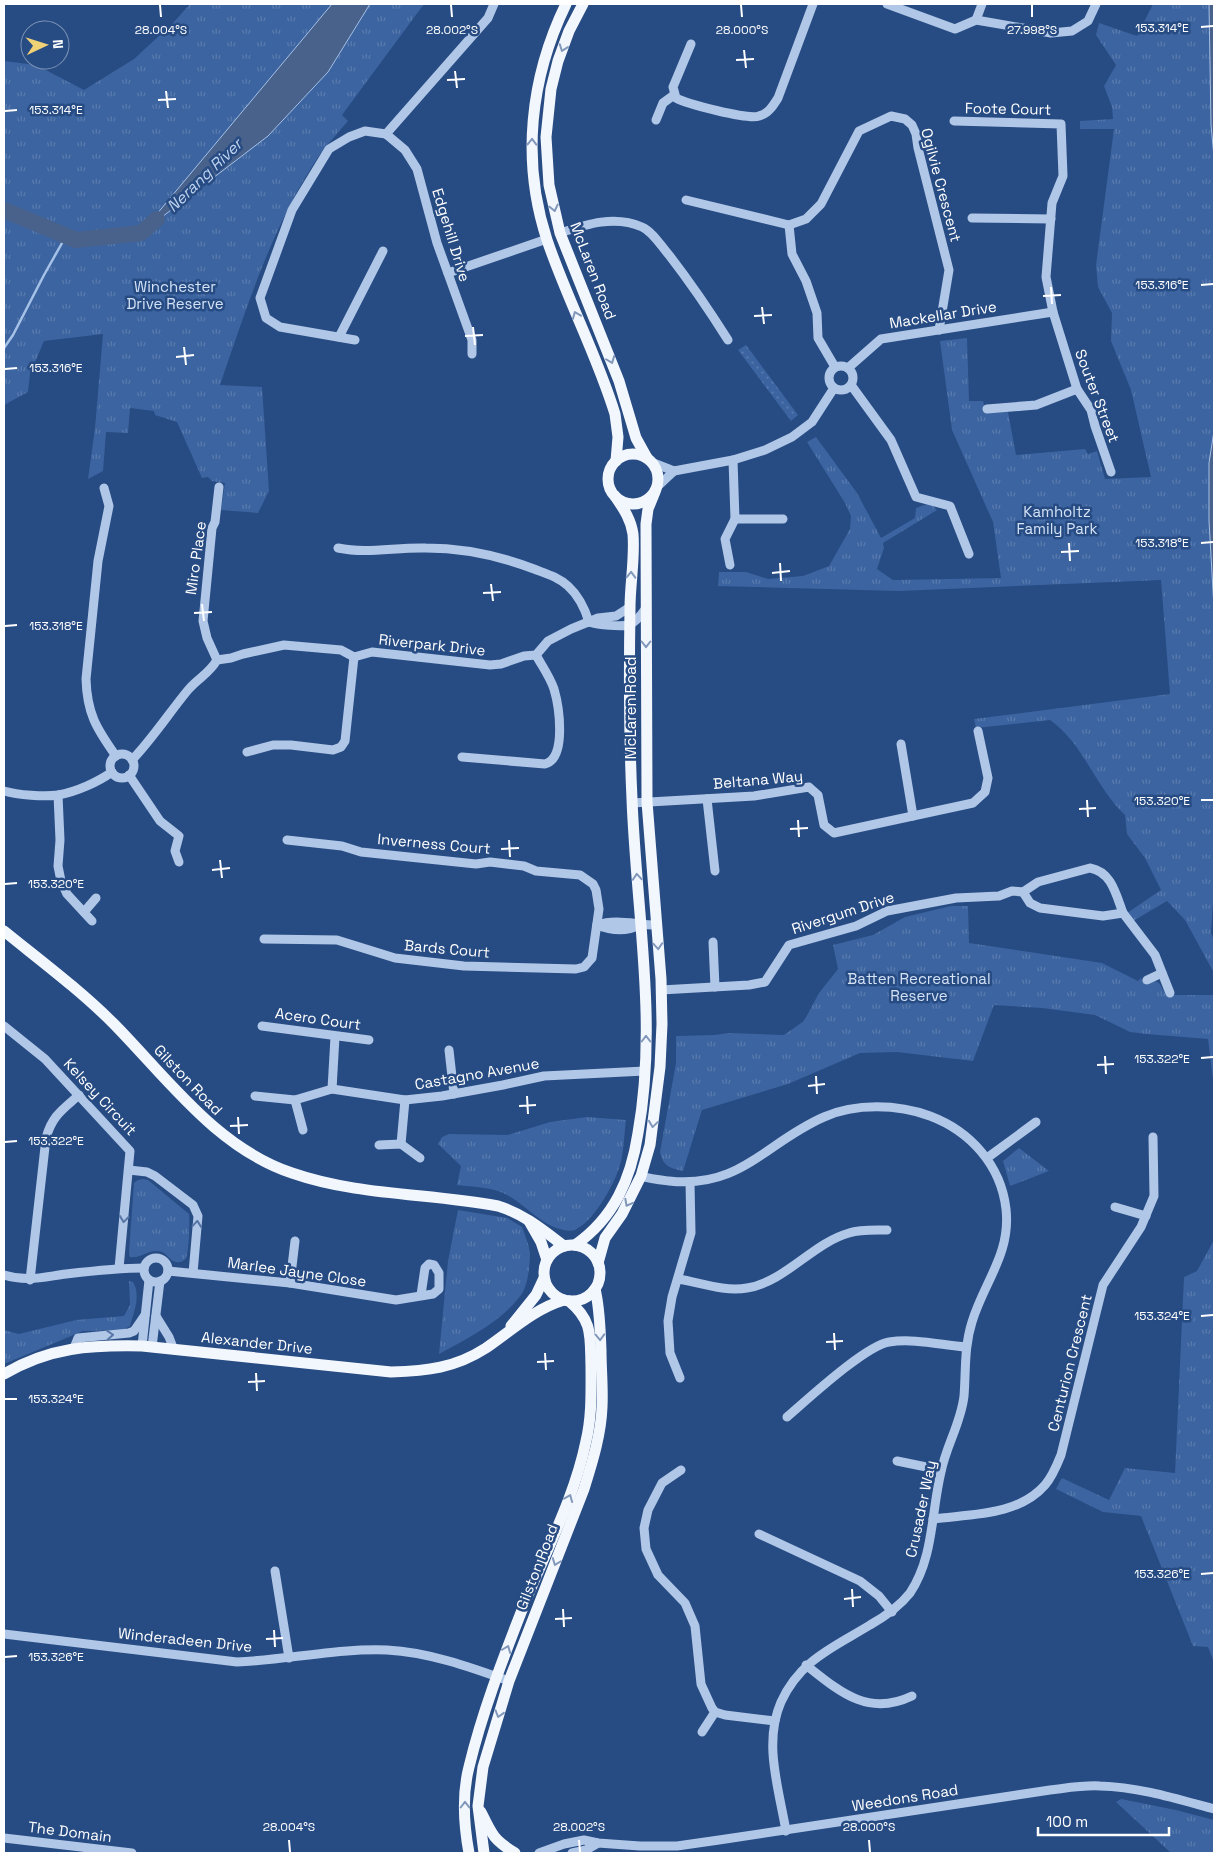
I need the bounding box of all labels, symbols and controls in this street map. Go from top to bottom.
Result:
north arrow [20,20,70,70]
text: 153.314°E [1135,20,1189,36]
text: 28.004°S [135,22,187,38]
text: 28.002°S [426,22,478,38]
text: 28.000°S [716,22,768,38]
text: 27.998°S [1007,22,1057,38]
text: N [49,39,67,49]
one-way arrow [559,43,569,52]
street label: Foote Court [965,98,1051,119]
text: 153.314°E [29,102,83,118]
street label: Ogilvie Crescent [917,126,966,244]
water label: Nerang River [162,133,248,217]
one-way arrow [527,138,537,146]
street label: Edgehill Drive [428,186,475,284]
one-way arrow [549,203,559,212]
street label: McLaren Road [566,219,621,322]
park label: Winchester Drive Reserve [126,277,224,313]
text: 153.316°E [1135,277,1189,293]
street label: Mackellar Drive [888,297,998,332]
one-way arrow [572,311,582,320]
street label: Souter Street [1071,346,1124,445]
one-way arrow [605,355,615,364]
text: 153.316°E [29,360,83,376]
park label: Kamholtz Family Park [1016,502,1098,538]
street label: Miro Place [181,520,210,596]
text: 153.318°E [1135,535,1189,551]
one-way arrow [626,571,636,578]
text: 153.318°E [29,618,83,634]
street label: Riverpark Drive [378,629,486,660]
one-way arrow [641,640,651,648]
street label: McLaren Road [621,657,640,759]
street label: Beltana Way [712,766,804,793]
text: 153.320°E [1134,793,1190,809]
street label: Inverness Court [377,829,491,858]
one-way arrow [632,873,643,881]
text: 153.320°E [28,876,84,892]
street label: Rivergum Drive [789,887,897,938]
street label: Bards Court [403,935,491,962]
one-way arrow [653,942,664,950]
park label: Batten Recreational Reserve [847,969,991,1005]
street label: Acero Court [274,1003,362,1034]
one-way arrow [641,1035,651,1043]
street label: Gilston Road [150,1040,227,1119]
text: 153.322°E [1134,1051,1190,1067]
street label: Castagno Avenue [413,1053,541,1094]
street label: Kelsey Circuit [60,1054,141,1139]
one-way arrow [648,1121,659,1129]
text: 153.322°E [28,1133,84,1149]
one-way arrow [625,1198,635,1207]
one-way arrow [119,1215,130,1223]
one-way arrow [191,1220,202,1228]
street label: Marlee Jayne Close [226,1252,368,1291]
street label: Centurion Crescent [1043,1292,1096,1433]
text: 153.324°E [1134,1308,1190,1324]
street label: Alexander Drive [200,1327,314,1358]
one-way arrow [107,1329,115,1340]
one-way arrow [595,1333,606,1341]
text: 153.324°E [28,1391,84,1407]
street label: Crusader Way [901,1458,940,1559]
one-way arrow [563,1495,573,1503]
street label: Gilston Road [511,1521,562,1613]
one-way arrow [551,1557,562,1566]
text: 153.326°E [1134,1566,1190,1582]
street label: Winderadeen Drive [117,1623,253,1656]
one-way arrow [501,1645,511,1653]
text: 153.326°E [28,1649,84,1665]
one-way arrow [494,1710,504,1718]
street label: Weedons Road [850,1780,959,1815]
one-way arrow [460,1801,470,1808]
scale bar [1038,1804,1169,1836]
text: 100 m [1046,1812,1088,1831]
street label: The Domain [27,1817,113,1846]
text: 28.004°S [263,1819,315,1835]
text: 28.002°S [553,1819,605,1835]
text: 28.000°S [843,1819,895,1835]

